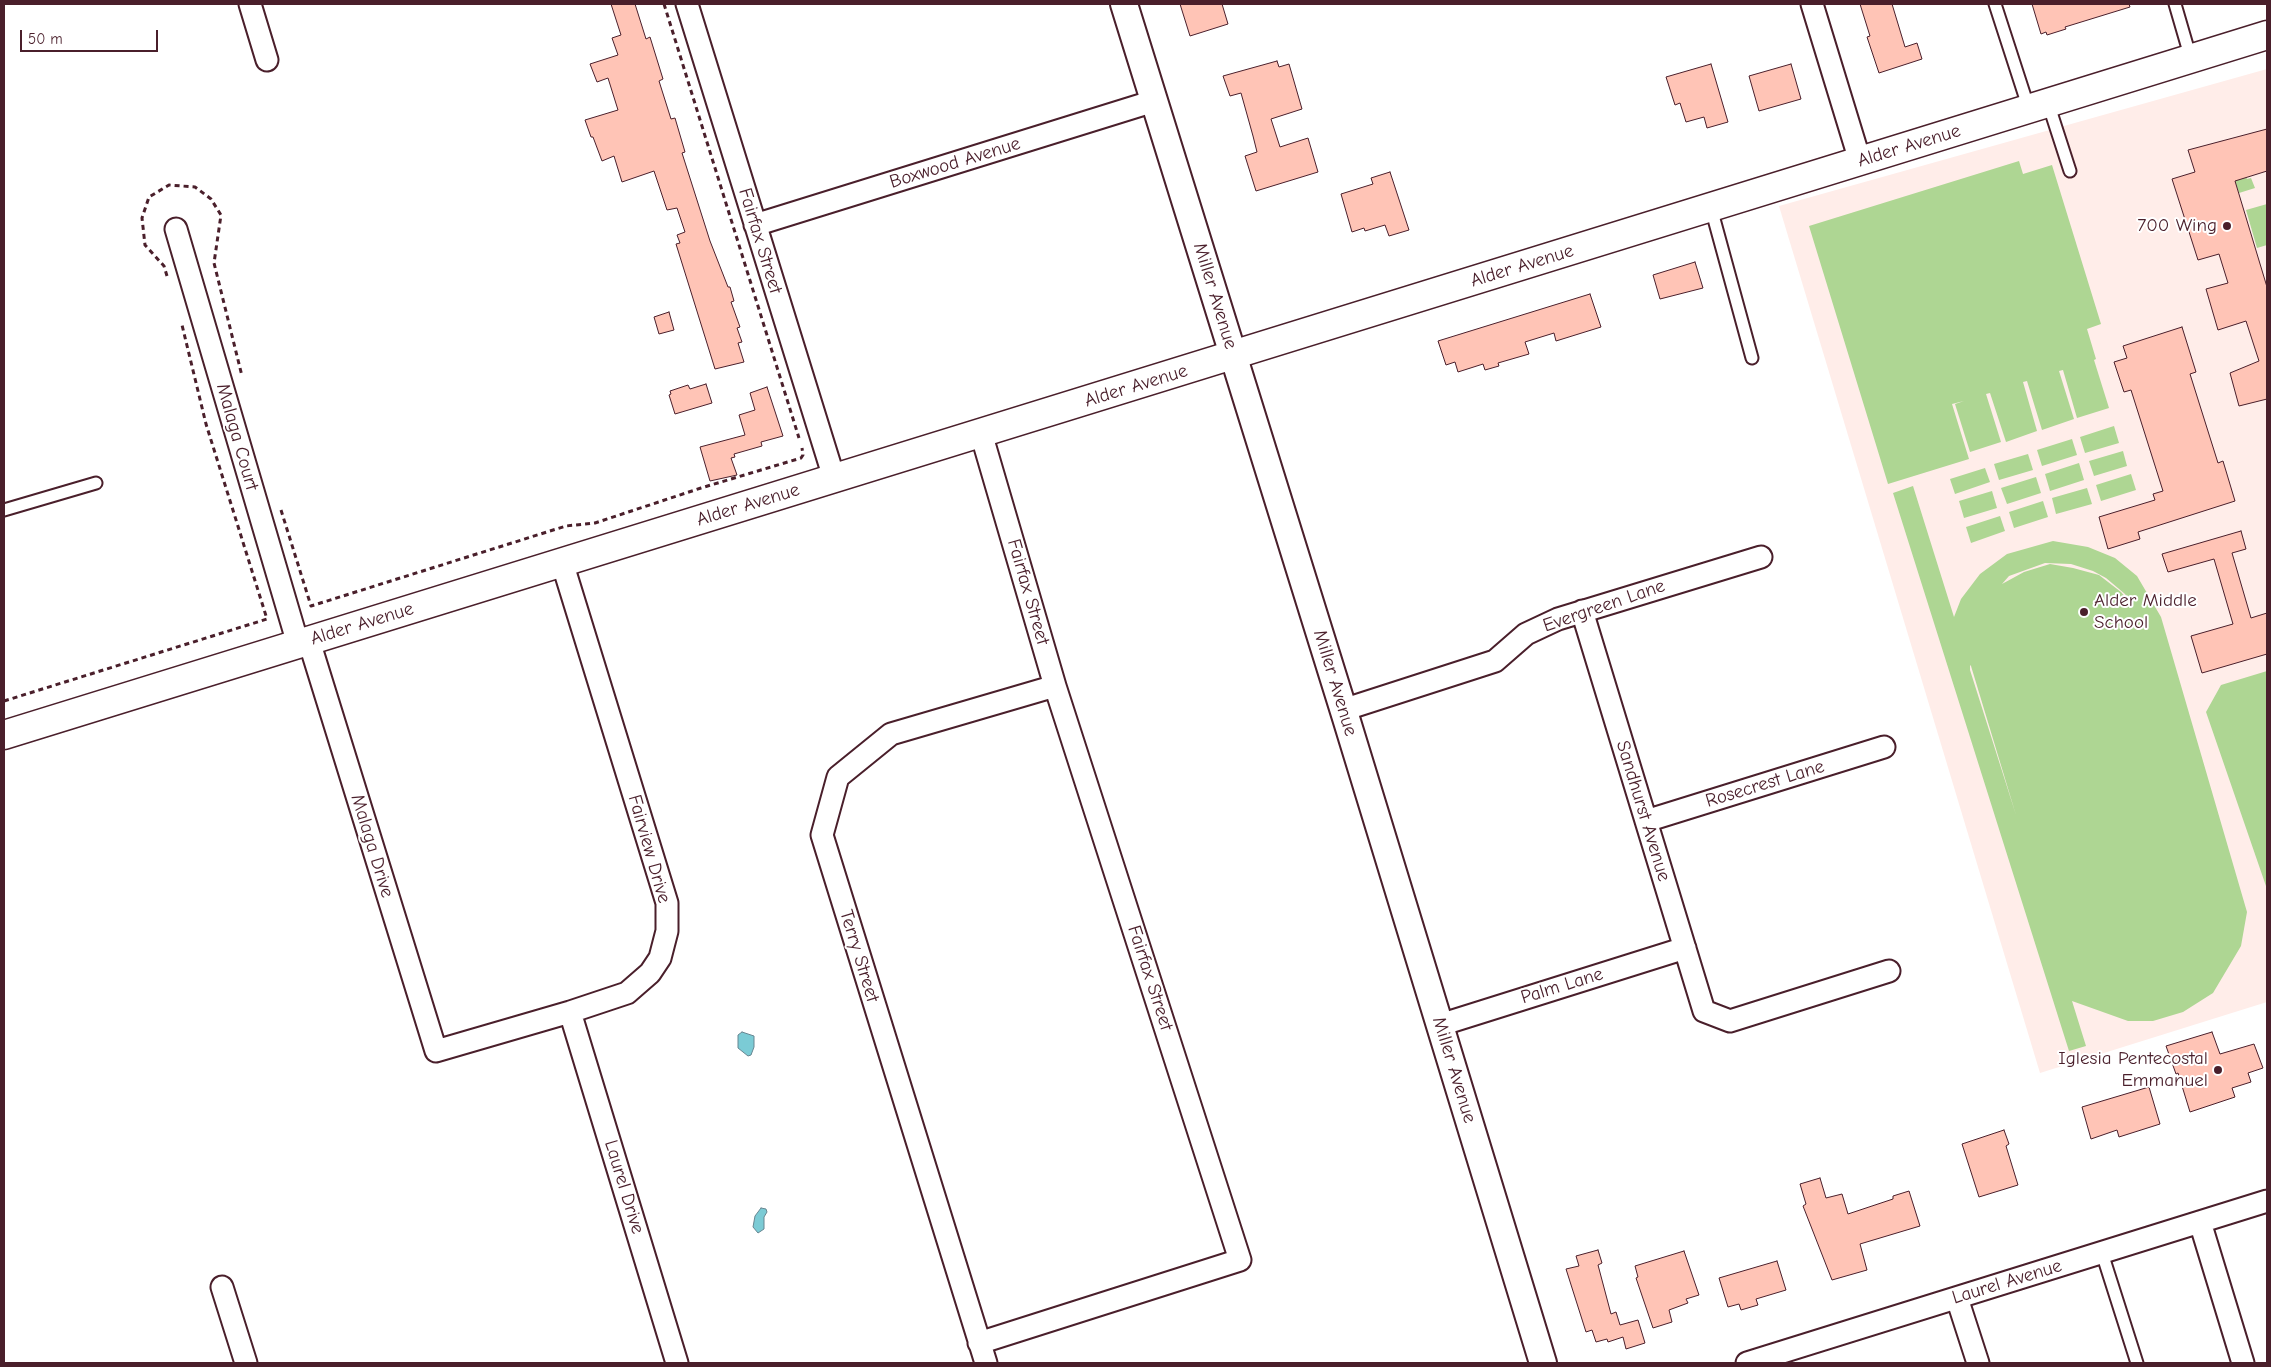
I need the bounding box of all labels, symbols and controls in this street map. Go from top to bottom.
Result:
scale bar [22,20,160,52]
text: 50 m [28,30,63,48]
street label: Alder Avenue [1855,120,1963,172]
street label: Boxwood Avenue [887,132,1023,194]
street label: Fairfax Street [733,185,787,297]
place label: 700 Wing [2137,215,2217,237]
marker: 700 Wing [2221,220,2233,232]
street label: Miller Avenue [1188,240,1242,352]
street label: Alder Avenue [1468,240,1576,292]
street label: Alder Avenue [1082,360,1190,412]
street label: Malaga Court [211,381,263,493]
street label: Alder Avenue [694,479,802,531]
street label: Fairfax Street [1002,536,1054,648]
street label: Evergreen Lane [1540,574,1668,638]
place label: Alder Middle School [2094,590,2197,634]
street label: Alder Avenue [308,598,416,650]
marker: Alder Middle School [2078,606,2090,618]
street label: Miller Avenue [1308,627,1362,739]
street label: Sandhurst Avenue [1611,738,1675,884]
street label: Rosecrest Lane [1703,755,1827,813]
street label: Malaga Drive [345,792,399,900]
street label: Fairview Drive [623,792,675,906]
street label: Terry Street [834,907,884,1005]
street label: Fairfax Street [1122,923,1178,1033]
street label: Palm Lane [1518,963,1606,1009]
street label: Miller Avenue [1427,1014,1481,1126]
place label: Iglesia Pentecostal Emmanuel [2058,1048,2208,1092]
marker: Iglesia Pentecostal Emmanuel [2212,1064,2224,1076]
street label: Laurel Drive [599,1137,649,1237]
street label: Laurel Avenue [1949,1254,2065,1310]

